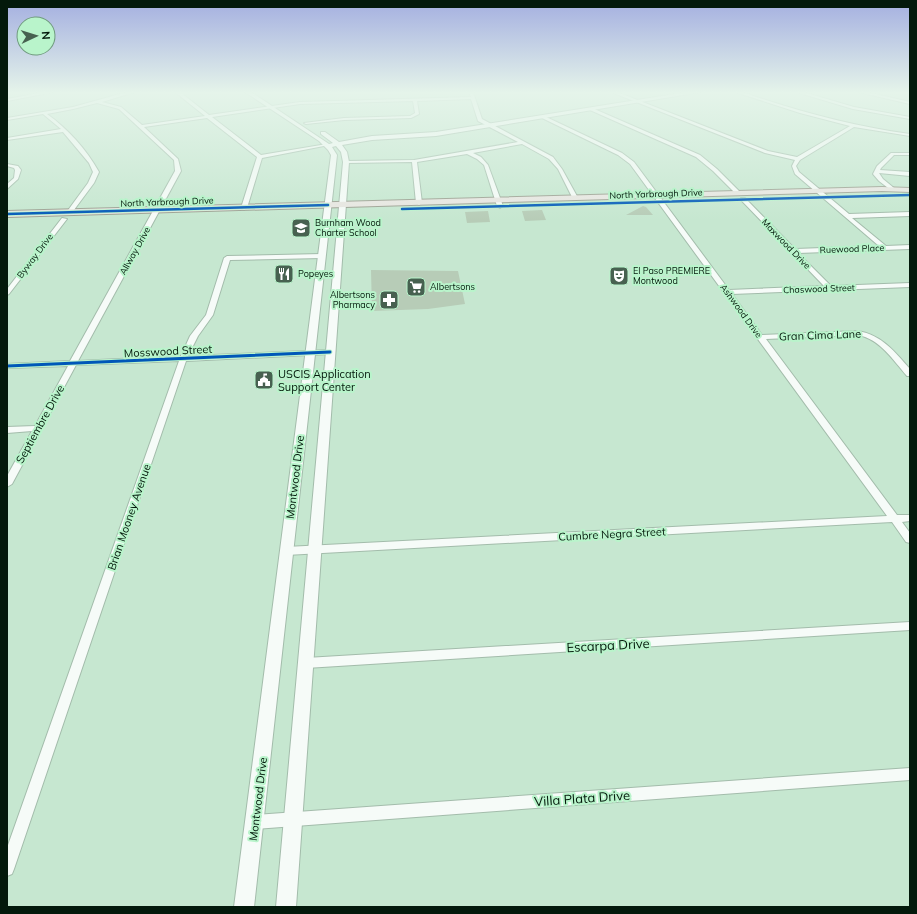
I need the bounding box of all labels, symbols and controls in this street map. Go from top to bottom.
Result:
north arrow [16,16,56,56]
text: N [39,31,53,40]
street label: North Yarbrough Drive [609,186,703,201]
street label: North Yarbrough Drive [120,194,214,209]
street label: Maxwood Drive [760,216,813,271]
school or university icon: Burnham Wood Charter School [290,217,312,239]
place label: Burnham Wood Charter School [315,217,381,238]
street label: Allway Drive [117,225,153,277]
street label: Byway Drive [14,231,56,281]
street label: Ruewood Place [819,242,885,255]
restaurant icon: Popeyes [273,263,295,285]
theatre icon: El Paso PREMIERE Montwood [608,265,630,287]
place label: El Paso PREMIERE Montwood [633,265,710,286]
place label: Popeyes [298,268,333,280]
supermarket icon: Albertsons [405,276,427,298]
place label: Albertsons [430,281,475,292]
street label: Ashwood Drive [718,282,765,340]
street label: Chaswood Street [783,282,855,295]
place label: Albertsons Pharmacy [330,289,375,311]
pharmacy icon: Albertsons Pharmacy [378,289,400,311]
street label: Gran Cima Lane [779,327,861,343]
street label: Mosswood Street [123,342,213,360]
place label: USCIS Application Support Center [278,367,371,394]
public building icon: USCIS Application Support Center [253,369,275,391]
street label: Septiembre Drive [13,382,67,466]
street label: Montwood Drive [283,434,307,520]
street label: Brian Mooney Avenue [104,462,154,572]
street label: Cumbre Negra Street [558,524,666,544]
street label: Escarpa Drive [566,635,650,655]
street label: Montwood Drive [246,756,270,842]
street label: Villa Plata Drive [534,787,630,809]

